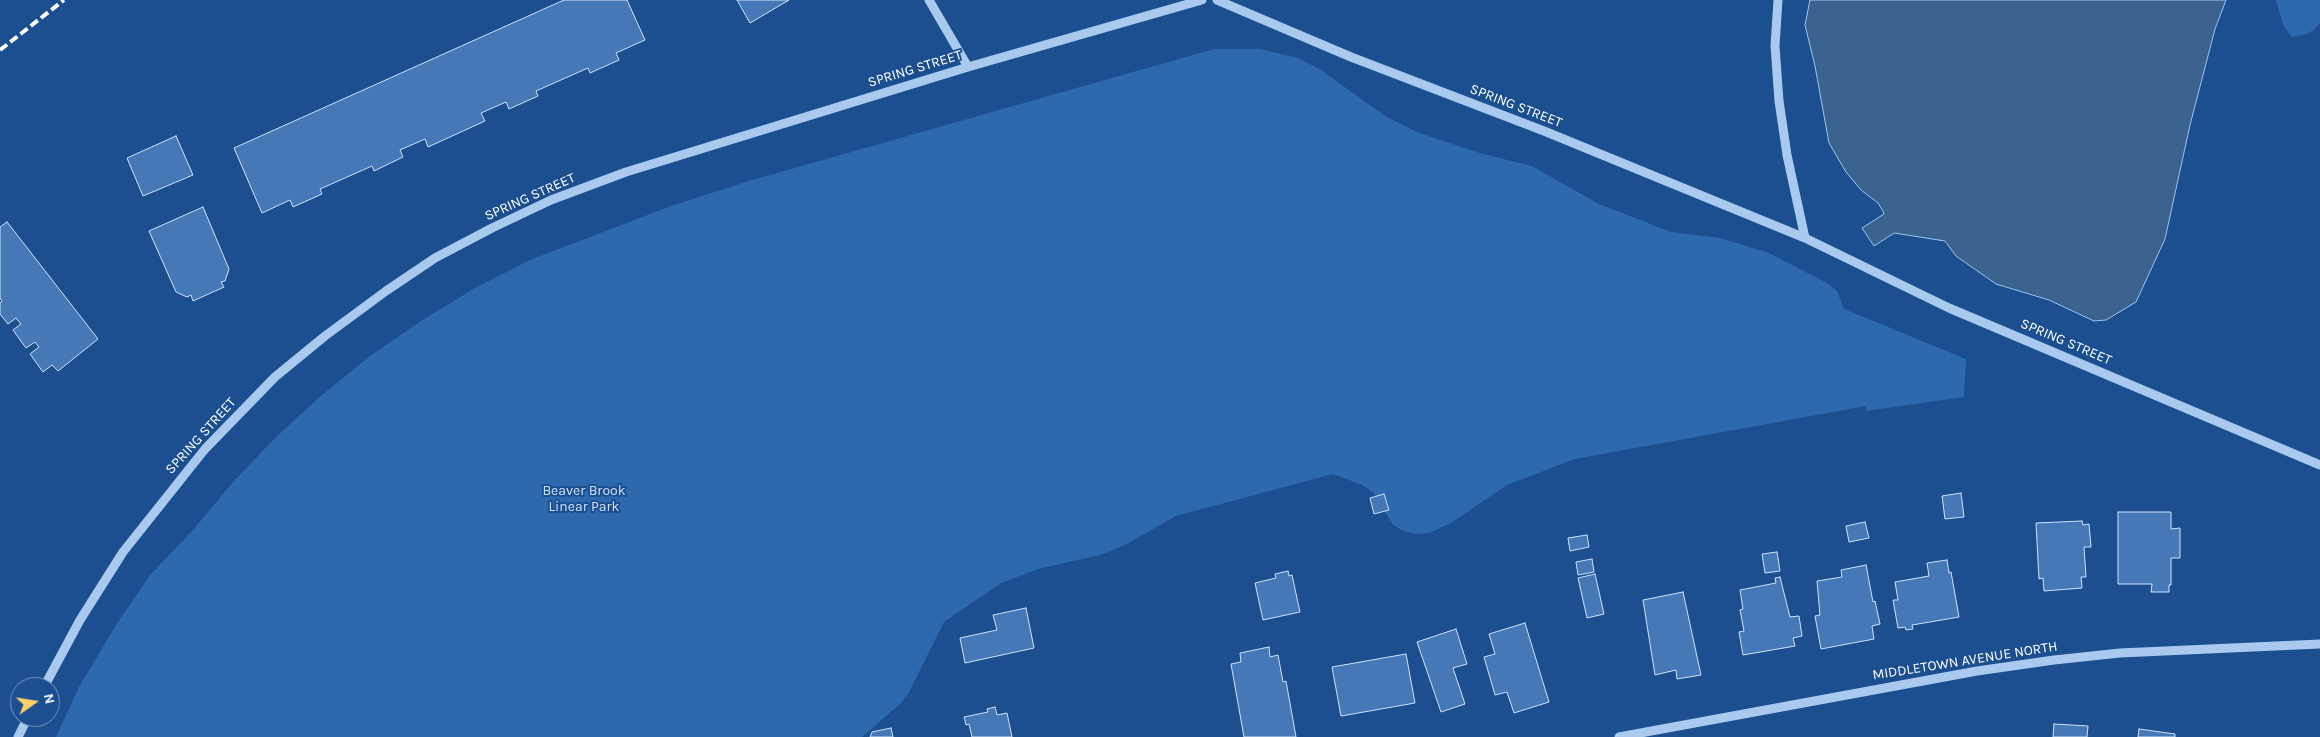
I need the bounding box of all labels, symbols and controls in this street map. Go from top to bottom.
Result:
street label: SPRING STREET [866,47,964,91]
street label: SPRING STREET [1468,81,1564,131]
street label: SPRING STREET [482,170,578,224]
street label: SPRING STREET [2018,315,2114,369]
street label: SPRING STREET [162,394,240,478]
park label: Beaver Brook Linear Park [542,483,626,516]
street label: MIDDLETOWN AVENUE NORTH [1871,638,2059,684]
north arrow [10,677,60,727]
text: N [40,692,59,706]

